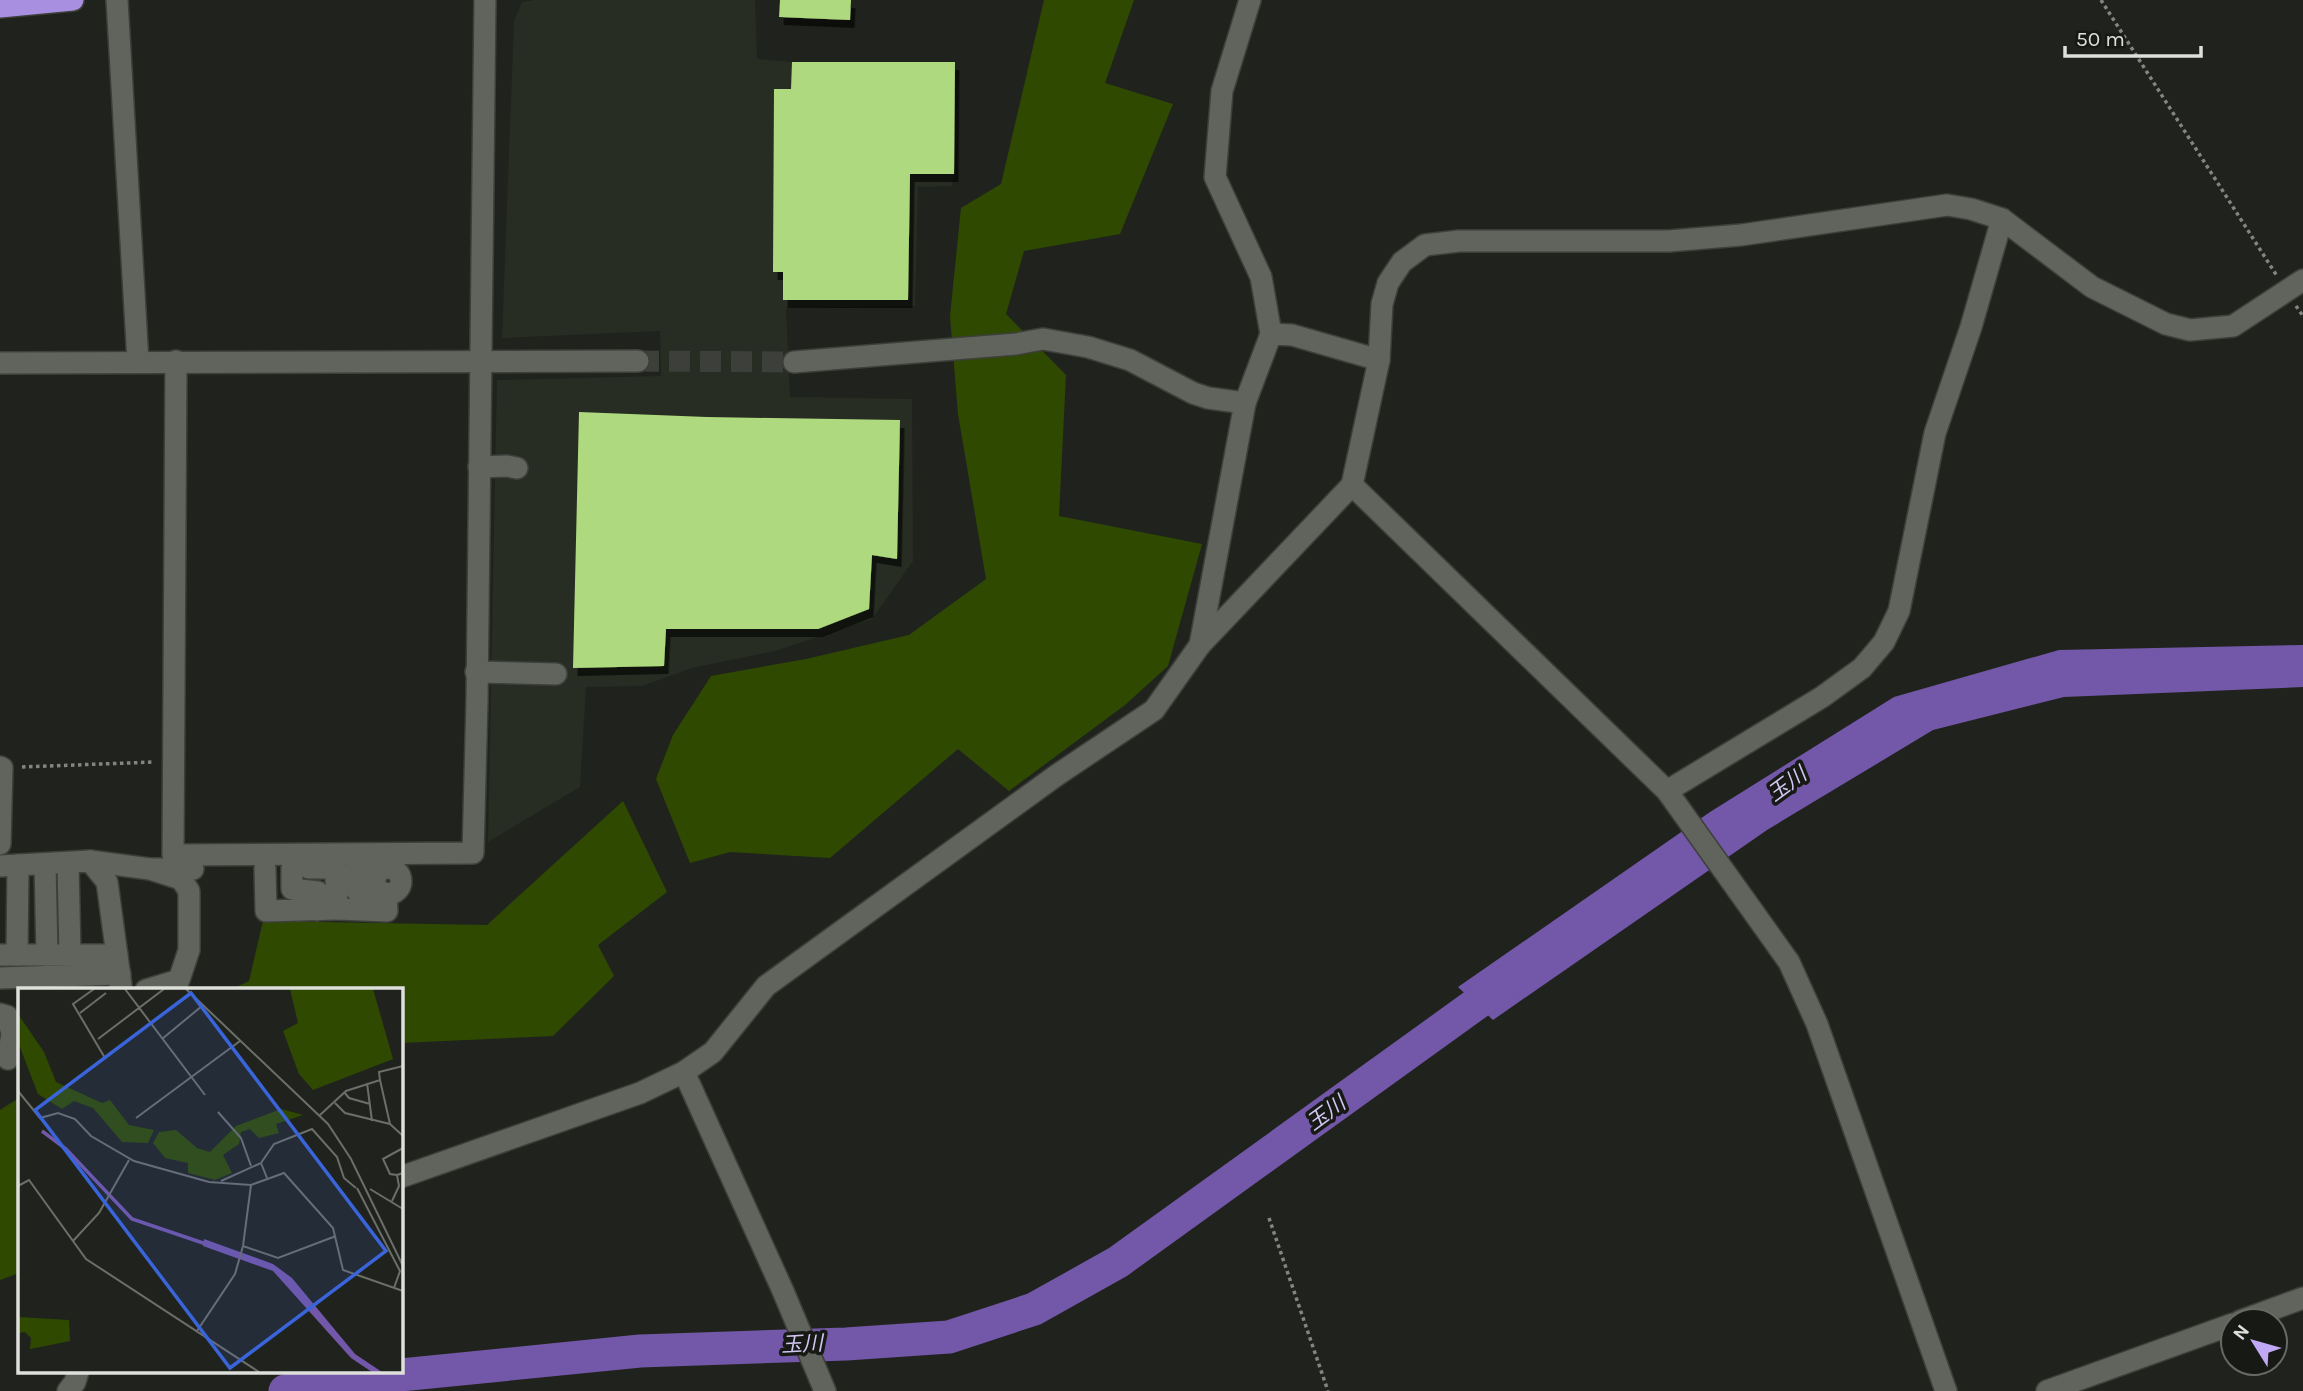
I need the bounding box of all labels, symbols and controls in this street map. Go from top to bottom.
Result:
scale bar [2065,14,2202,58]
text: 50 m [2076,27,2125,51]
water label: 玉川 [1763,761,1813,806]
inset map [18,988,402,1374]
water label: 玉川 [1302,1090,1352,1135]
north arrow [2219,1307,2289,1377]
text: N [2228,1320,2254,1344]
water label: 玉川 [780,1331,826,1357]

